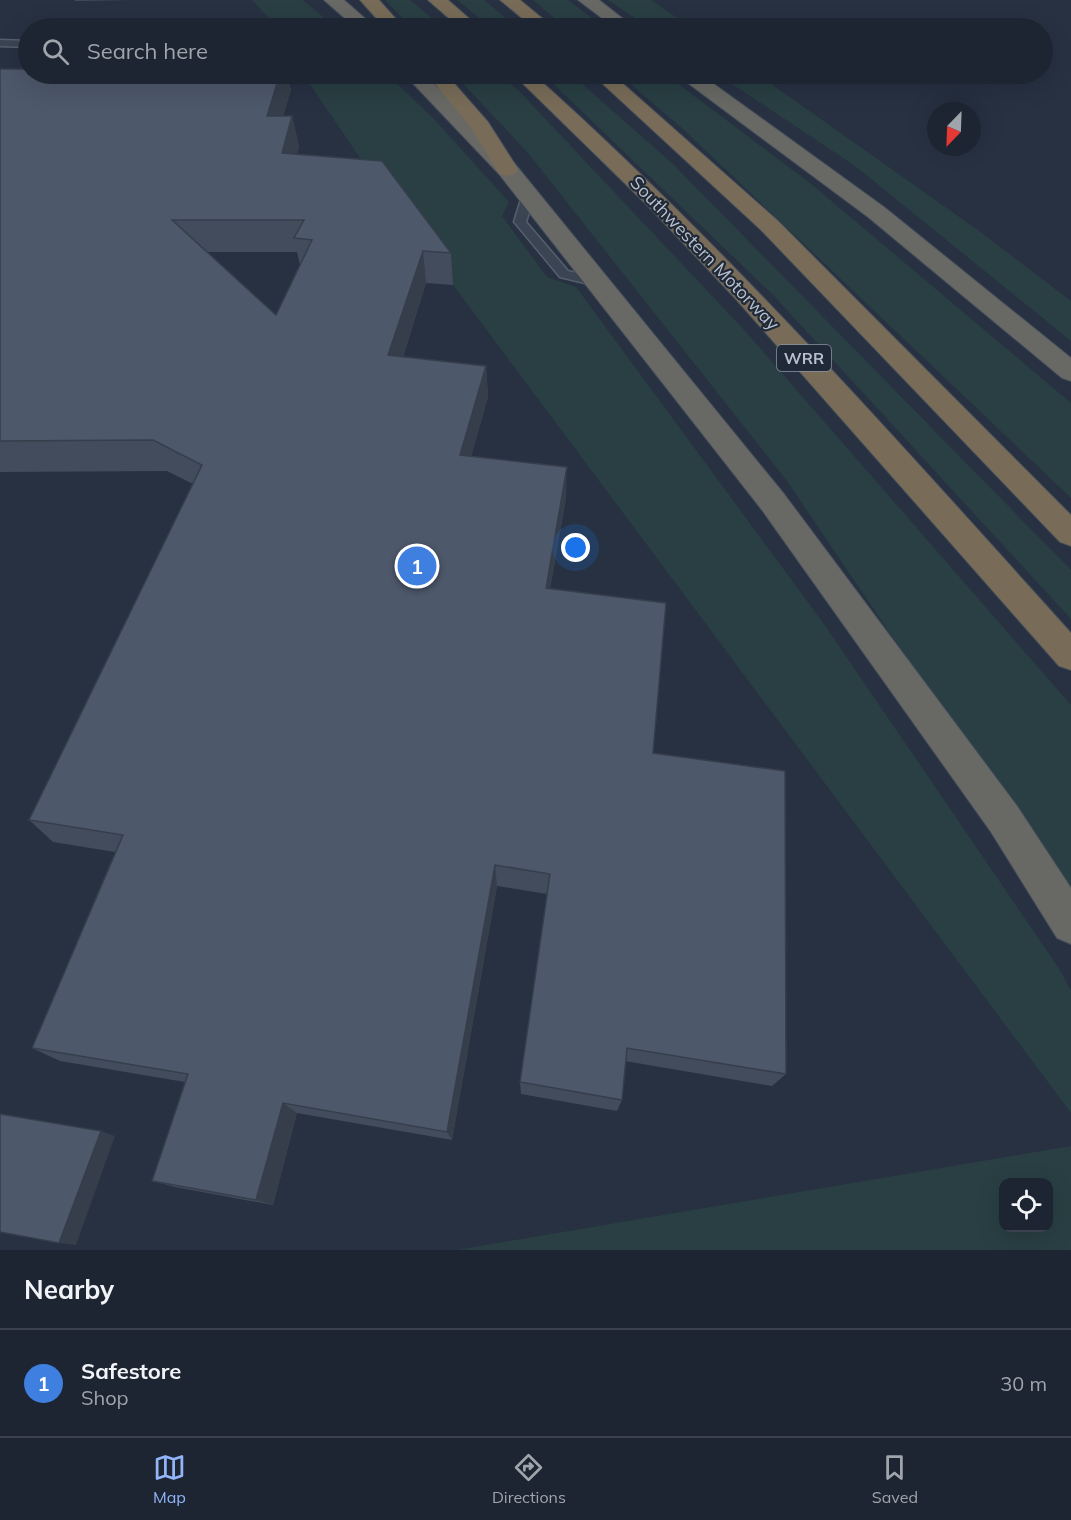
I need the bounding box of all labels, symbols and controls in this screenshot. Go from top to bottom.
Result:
search box [18,18,1053,84]
icon: search [39,35,72,68]
text: Search here [87,37,208,65]
north arrow [927,102,981,156]
street label: Southwestern Motorway [625,171,785,335]
road number: WRR [777,345,831,371]
your location [561,533,590,562]
pin: 1 [398,544,436,588]
map controls [999,1178,1053,1232]
button: locate [999,1178,1053,1232]
text: Nearby [24,1273,114,1306]
text: Safestore [81,1357,181,1385]
text: 1 [38,1371,50,1396]
text: 30 m [1000,1371,1047,1396]
text: Shop [81,1385,129,1410]
tab: Map [153,1451,186,1507]
tab: Directions [492,1451,566,1507]
tab: Saved [872,1451,918,1507]

